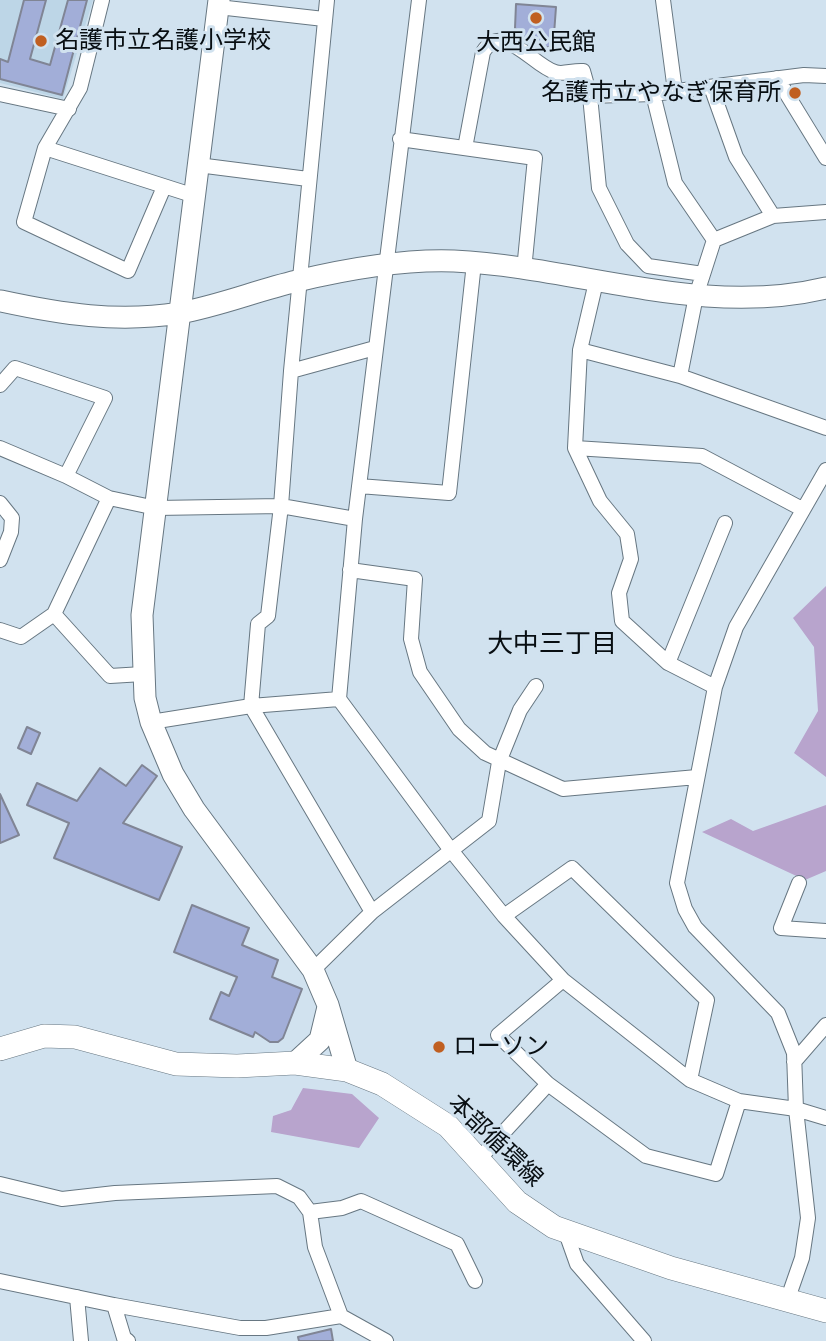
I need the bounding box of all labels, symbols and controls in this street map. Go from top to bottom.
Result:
marker: 大西公民館 [528,10,544,26]
place label: 名護市立名護小学校 [55,27,271,55]
place label: 大西公民館 [476,29,596,57]
marker: 名護市立名護小学校 [33,33,49,49]
place label: 名護市立やなぎ保育所 [541,79,781,107]
marker: 名護市立やなぎ保育所 [787,85,803,101]
district label: 大中三丁目 [487,629,617,661]
place label: ローソン [453,1033,549,1061]
marker: ローソン [431,1039,447,1055]
street label: 本部循環線 [442,1089,548,1193]

